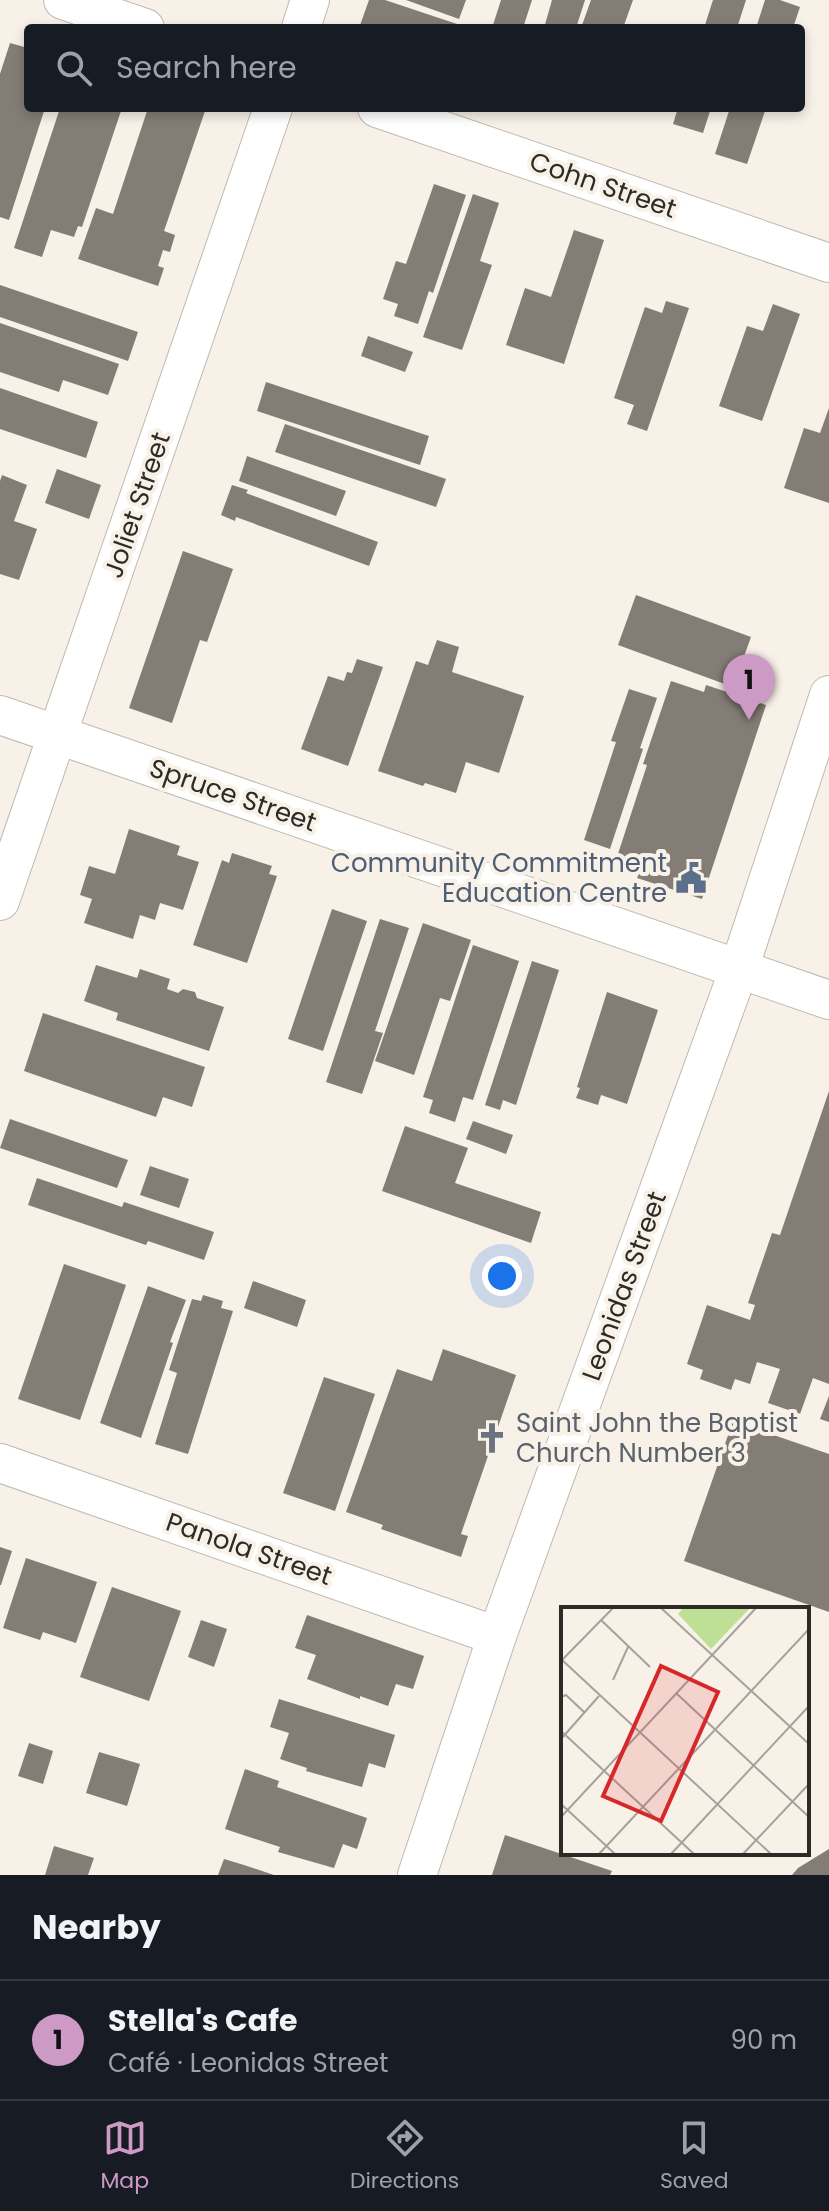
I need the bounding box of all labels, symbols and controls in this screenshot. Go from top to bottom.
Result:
search box [24,24,805,112]
icon: search [52,46,96,90]
text: Search here [116,46,297,89]
street label: Cohn Street [525,143,681,227]
street label: Joliet Street [95,427,179,583]
pin: 1 [723,654,775,720]
street label: Spruce Street [145,750,321,840]
place label: Community Commitment Education Centre [331,845,667,911]
public building icon: Community Commitment Education Centre [674,861,708,895]
street label: Leonidas Street [573,1186,675,1386]
your location [482,1256,522,1296]
place label: Saint John the Baptist Church Number 3 [516,1405,798,1471]
church icon: Saint John the Baptist Church Number 3 [475,1421,509,1455]
street label: Panola Street [161,1504,337,1594]
inset map [561,1607,809,1855]
text: Nearby [32,1903,161,1951]
text: Stella's Cafe [108,1999,297,2042]
text: 1 [53,2022,63,2058]
text: 90 m [731,2022,797,2058]
text: Café · Leonidas Street [108,2045,389,2081]
tab: Map [100,2116,149,2197]
tab: Directions [350,2116,459,2197]
tab: Saved [660,2116,729,2197]

